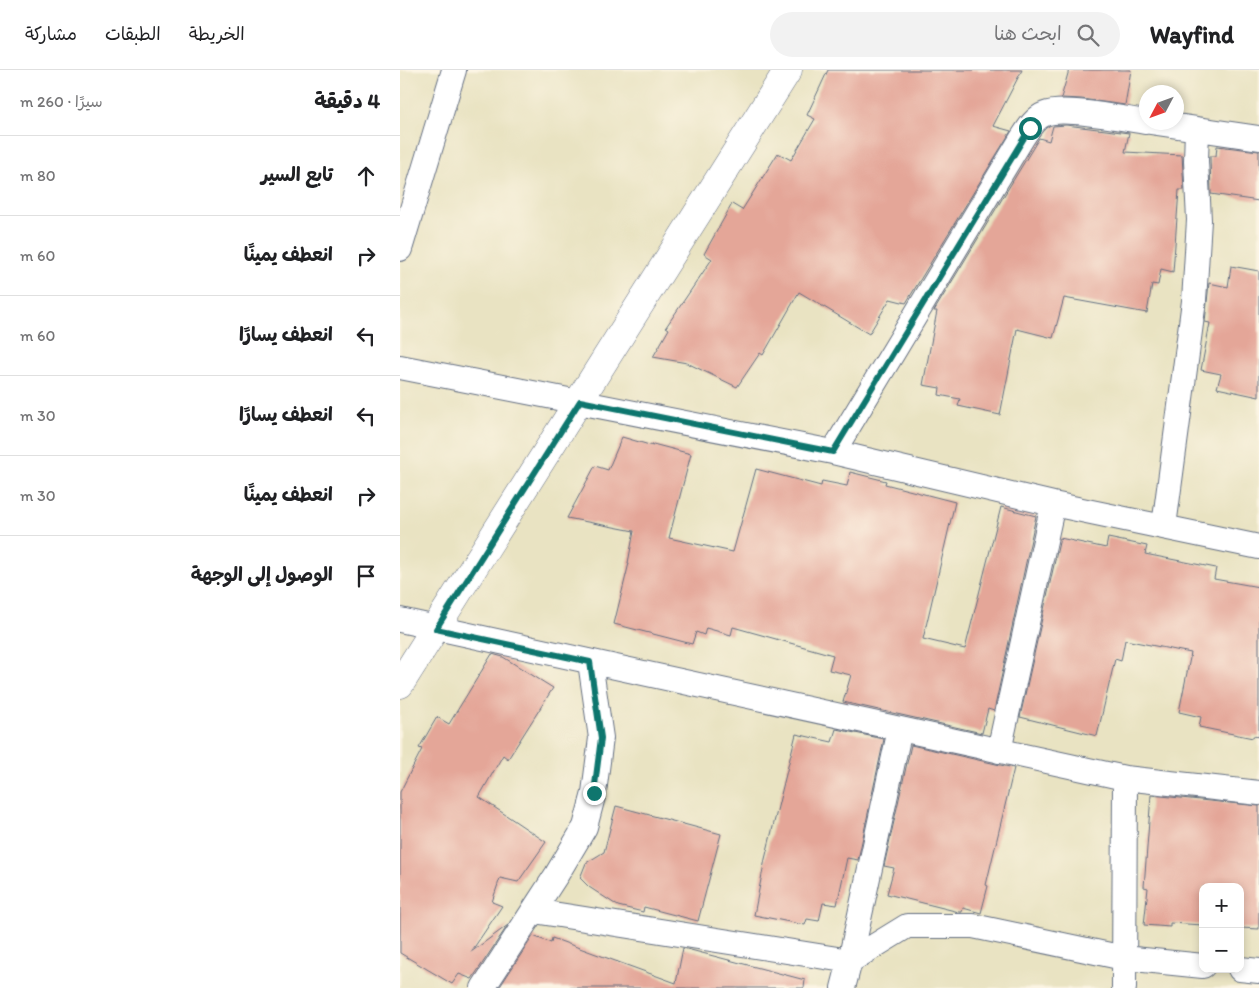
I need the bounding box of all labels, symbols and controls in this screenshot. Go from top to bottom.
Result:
search box [770,12,1120,57]
text: Wayfind [1150,20,1234,49]
icon: search [1074,21,1102,49]
text: ابحث هنا [994,22,1062,45]
text: مشاركة [25,23,77,45]
text: الطبقات [105,23,161,45]
text: الخريطة [189,23,245,45]
north arrow [1139,85,1184,130]
text: 4 دقيقة [314,88,380,113]
text: سيرًا · 260 m [20,92,103,111]
route start [1019,117,1042,140]
icon: ahead [352,162,380,190]
text: تابع السير [261,163,333,186]
text: 80 m [20,166,56,185]
icon: right [352,242,380,270]
text: انعطف يمينًا [244,243,333,266]
text: 60 m [20,246,55,265]
icon: left [352,322,380,350]
text: انعطف يسارًا [239,323,333,346]
text: 60 m [20,326,55,345]
icon: left [352,402,380,430]
text: انعطف يسارًا [239,403,333,426]
text: 30 m [20,406,56,425]
icon: right [352,482,380,510]
text: انعطف يمينًا [244,483,333,506]
text: 30 m [20,486,56,505]
icon: arrive [352,562,380,590]
text: الوصول إلى الوجهة [191,563,333,586]
route end [583,782,606,805]
map controls [1199,883,1244,973]
button: + [1199,883,1244,928]
button: − [1199,928,1244,973]

